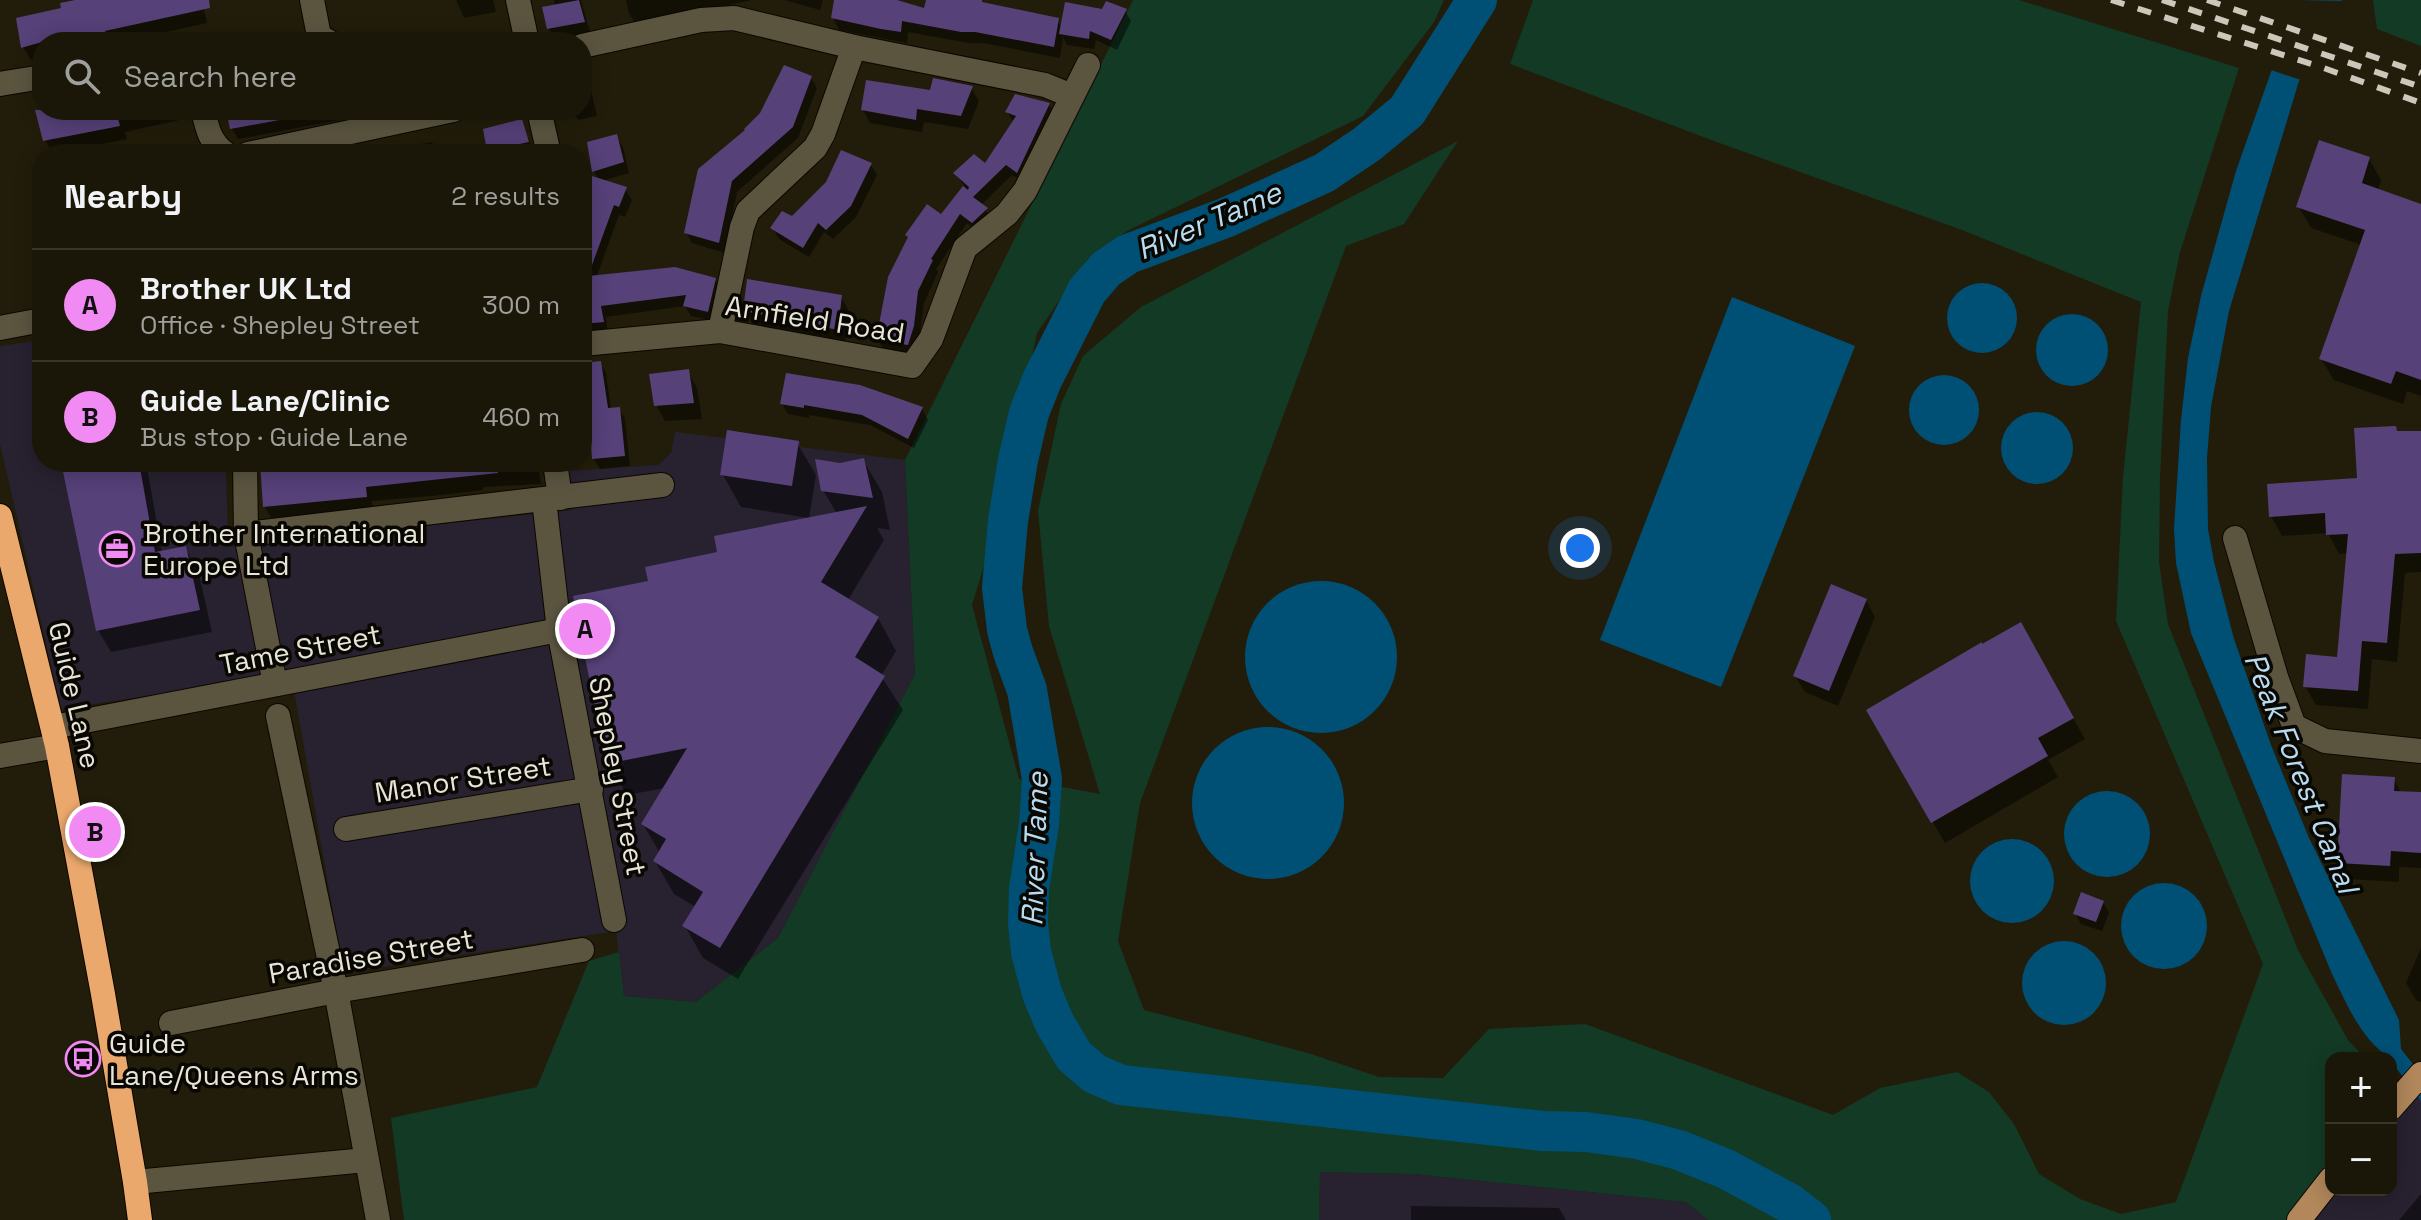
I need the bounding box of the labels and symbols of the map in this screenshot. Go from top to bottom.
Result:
water label: River Tame [1130,172,1288,269]
street label: Arnfield Road [723,287,907,351]
place label: Brother International Europe Ltd [143,515,425,583]
your location [1560,528,1600,568]
office icon: Brother International Europe Ltd [98,530,136,568]
pin: A [559,599,611,659]
street label: Tame Street [216,616,384,682]
street label: Guide Lane [41,618,109,772]
water label: Peak Forest Canal [2235,647,2369,902]
street label: Shepley Street [581,673,655,879]
street label: Manor Street [372,747,554,811]
water label: River Tame [1012,770,1057,926]
pin: B [69,802,121,862]
street label: Paradise Street [266,920,476,992]
place label: Guide Lane/Queens Arms [109,1025,359,1093]
bus stop icon: Guide Lane/Queens Arms [64,1040,102,1078]

